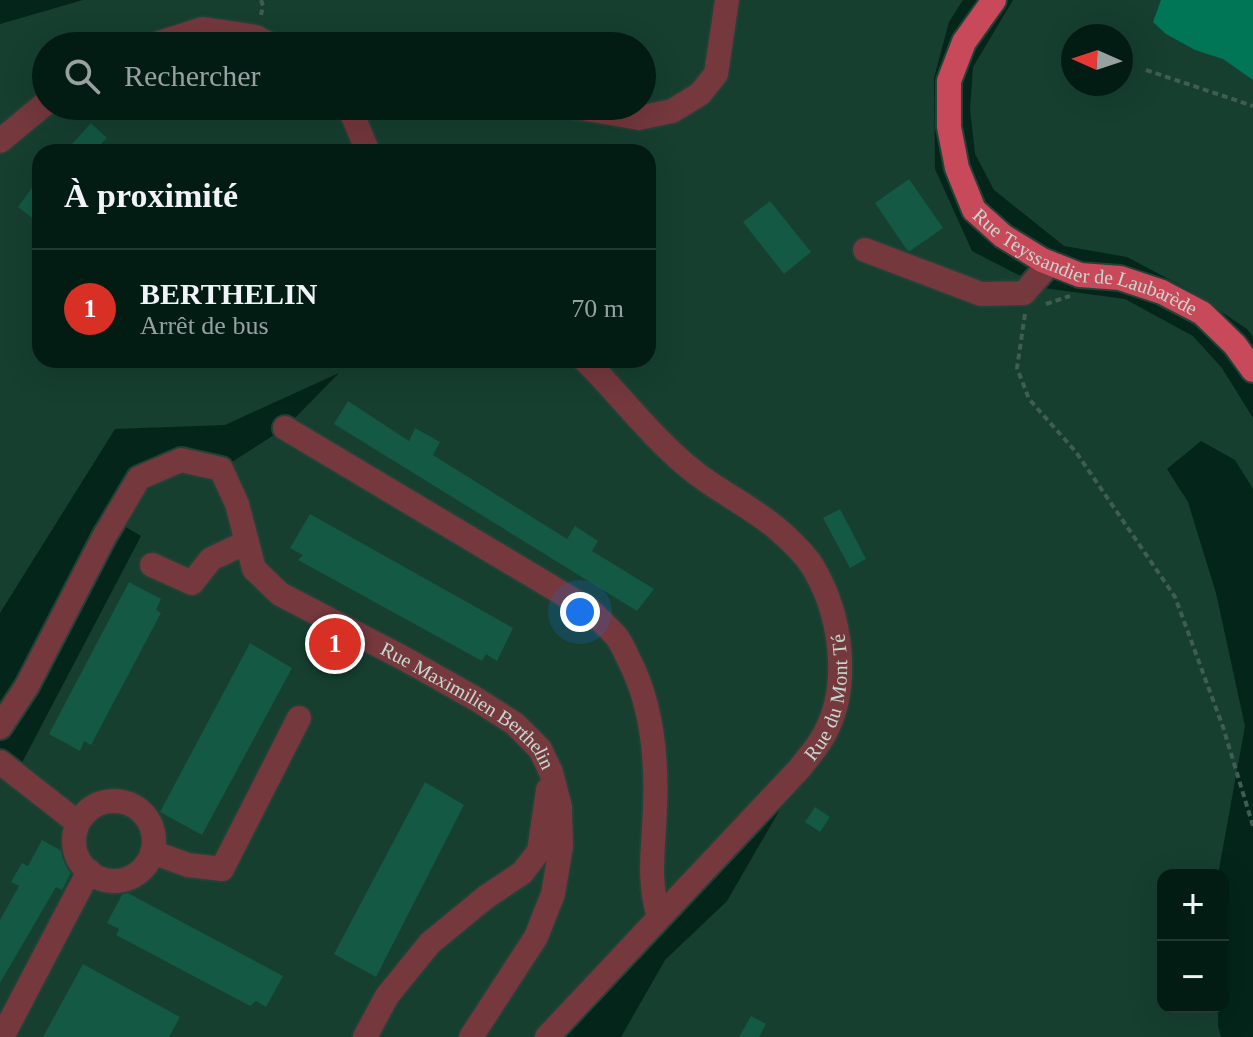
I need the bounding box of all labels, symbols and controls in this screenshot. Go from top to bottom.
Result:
north arrow [1061,24,1133,96]
search box [32,32,656,120]
icon: search [60,54,104,98]
text: Rechercher [124,59,261,92]
text: À proximité [64,177,238,214]
street label: Rue Teyssandier de Laubarède [969,204,1201,320]
text: BERTHELIN [140,277,317,310]
text: 1 [84,294,97,323]
text: 70 m [571,294,624,323]
text: Arrêt de bus [140,311,269,340]
your location [560,592,600,632]
pin: 1 [309,614,361,674]
street label: Rue du Mont Té [799,632,851,765]
street label: Rue Maximilien Berthelin [377,637,559,773]
map controls [1157,869,1229,1013]
button: + [1157,869,1229,941]
button: − [1157,941,1229,1013]

